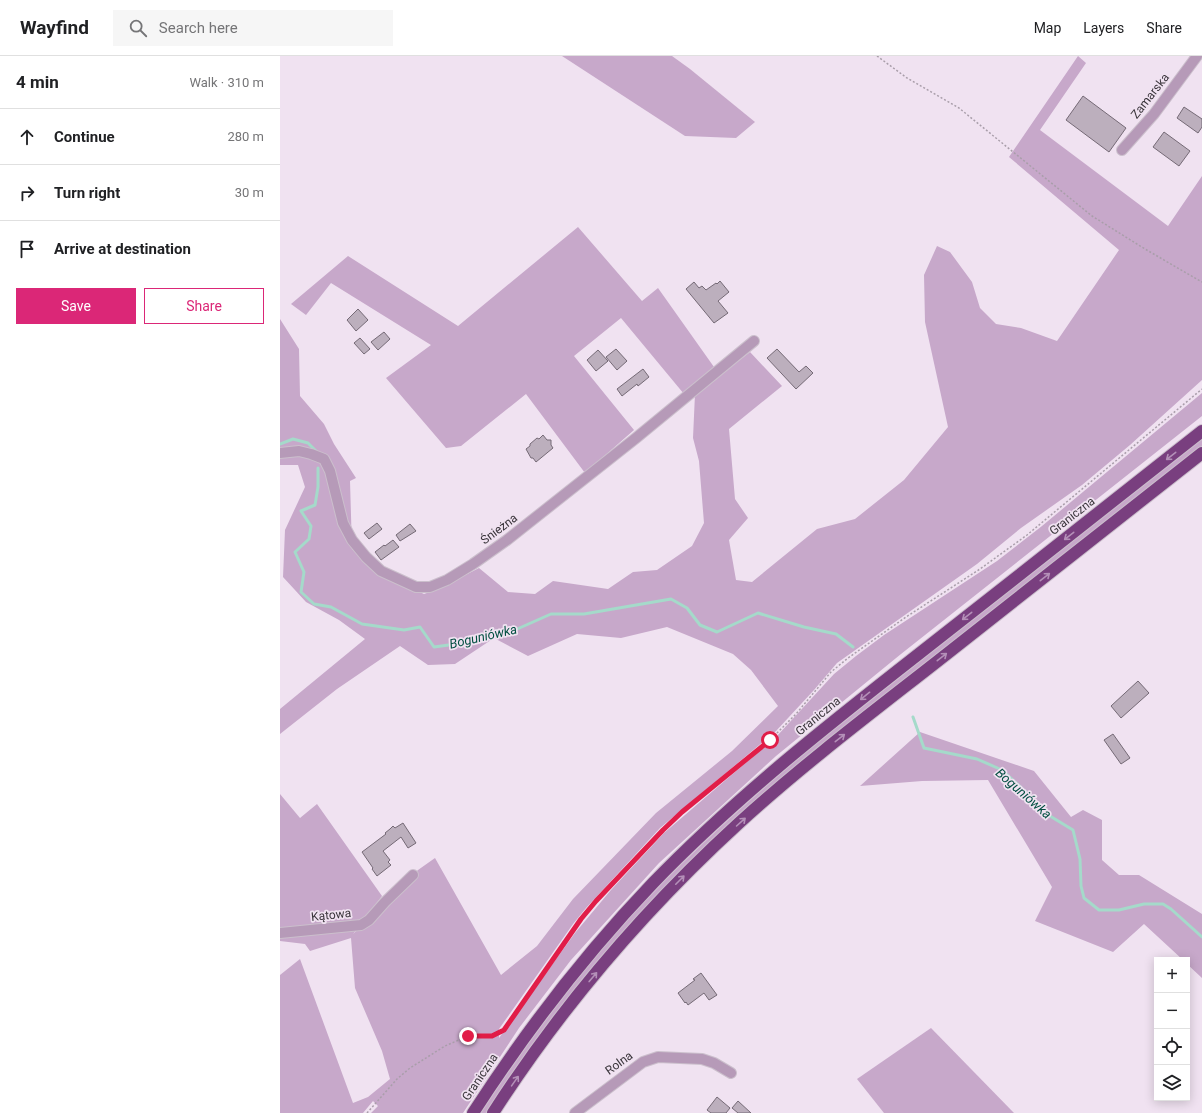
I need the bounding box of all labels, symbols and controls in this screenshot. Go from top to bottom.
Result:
search box [113,10,393,46]
text: Wayfind [20,16,89,39]
icon: search [127,17,149,39]
text: Search here [159,19,238,37]
text: Map [1034,20,1061,36]
text: Layers [1083,20,1124,36]
text: Share [1146,20,1182,36]
street label: Zamarska [1128,71,1172,121]
text: 4 min [16,72,59,92]
text: Walk · 310 m [189,75,264,90]
icon: ahead [16,126,38,148]
text: Continue [54,128,115,146]
text: 280 m [227,129,264,144]
icon: right [16,182,38,204]
text: Turn right [54,184,120,202]
text: 30 m [235,185,264,200]
icon: arrive [16,238,38,260]
text: Arrive at destination [54,240,191,258]
button: Save [16,288,136,324]
button: Share [144,288,264,324]
one-way arrow [1166,451,1177,460]
street label: Graniczna [1047,494,1097,538]
street label: Śnieżna [477,510,520,547]
one-way arrow [1064,532,1075,540]
one-way arrow [1039,573,1050,581]
one-way arrow [961,612,972,620]
water label: Boguniówka [448,621,519,652]
one-way arrow [937,653,948,662]
one-way arrow [859,692,870,701]
street label: Graniczna [793,694,843,738]
route start [761,731,779,749]
one-way arrow [835,734,846,742]
water label: Boguniówka [993,765,1055,822]
one-way arrow [736,817,746,826]
one-way arrow [675,875,685,885]
street label: Kątowa [310,906,352,924]
map controls [1154,957,1190,1101]
button: + [1154,957,1190,993]
one-way arrow [588,971,597,982]
button: − [1154,993,1190,1029]
route end [459,1027,477,1045]
button: locate [1154,1029,1190,1065]
street label: Rolna [603,1048,635,1078]
street label: Graniczna [459,1051,501,1103]
button: layers [1154,1065,1190,1101]
one-way arrow [511,1075,519,1086]

